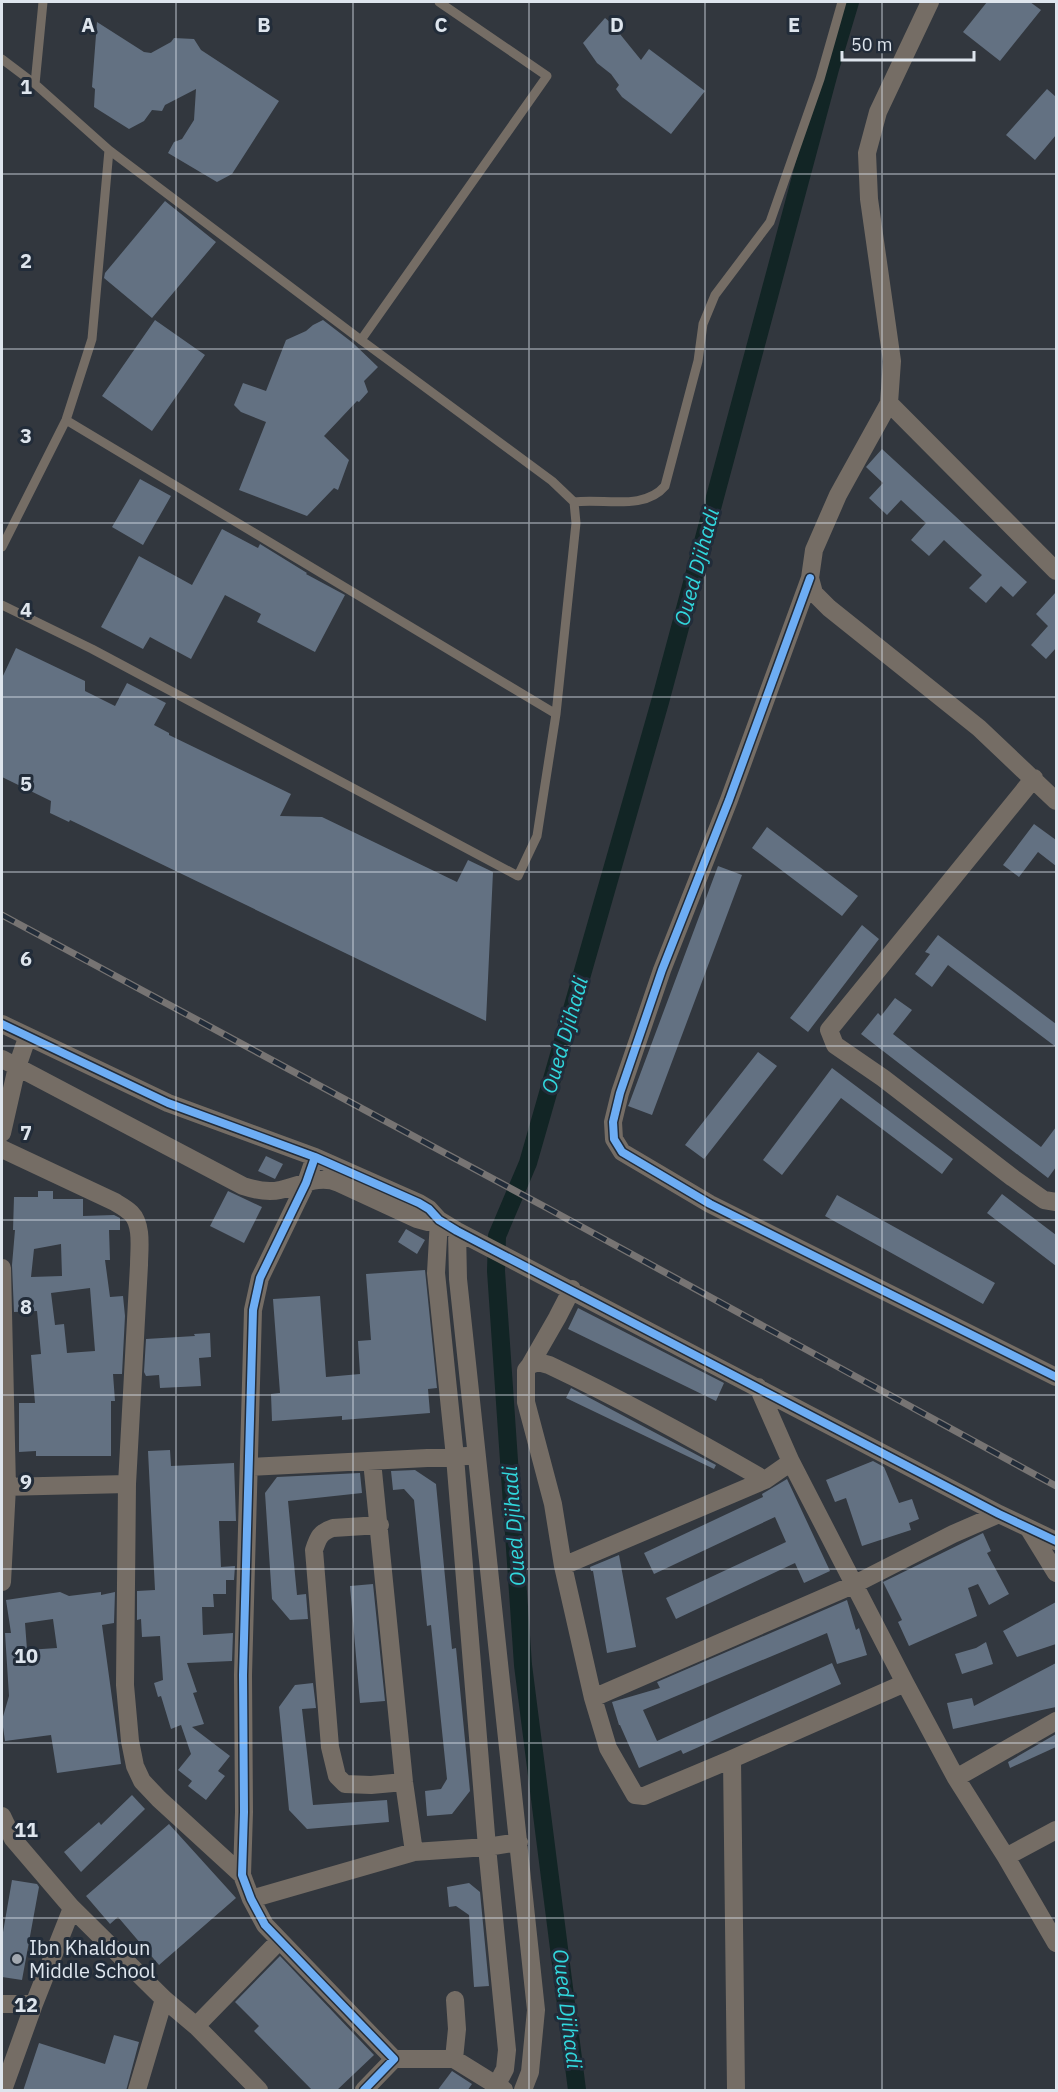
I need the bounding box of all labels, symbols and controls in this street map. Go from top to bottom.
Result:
text: A [81,11,95,38]
text: B [257,11,271,38]
text: C [434,11,448,38]
text: D [610,11,624,38]
text: E [788,11,800,38]
scale bar [842,24,974,62]
text: 50 m [851,33,893,56]
text: 1 [20,73,32,100]
text: 2 [20,247,32,274]
text: 3 [20,422,32,449]
water label: Oued Djihadi [667,505,725,629]
text: 4 [20,596,32,623]
text: 5 [20,770,32,797]
text: 6 [20,945,32,972]
water label: Oued Djihadi [534,973,594,1096]
text: 7 [20,1119,32,1146]
text: 8 [20,1293,32,1320]
water label: Oued Djihadi [495,1465,531,1587]
text: 9 [20,1468,32,1495]
text: 10 [14,1642,38,1669]
text: 11 [14,1816,38,1843]
place label: Ibn Khaldoun Middle School [29,1934,155,1984]
water label: Oued Djihadi [547,1947,589,2071]
marker: Ibn Khaldoun Middle School [10,1952,24,1966]
text: 12 [14,1991,38,2018]

